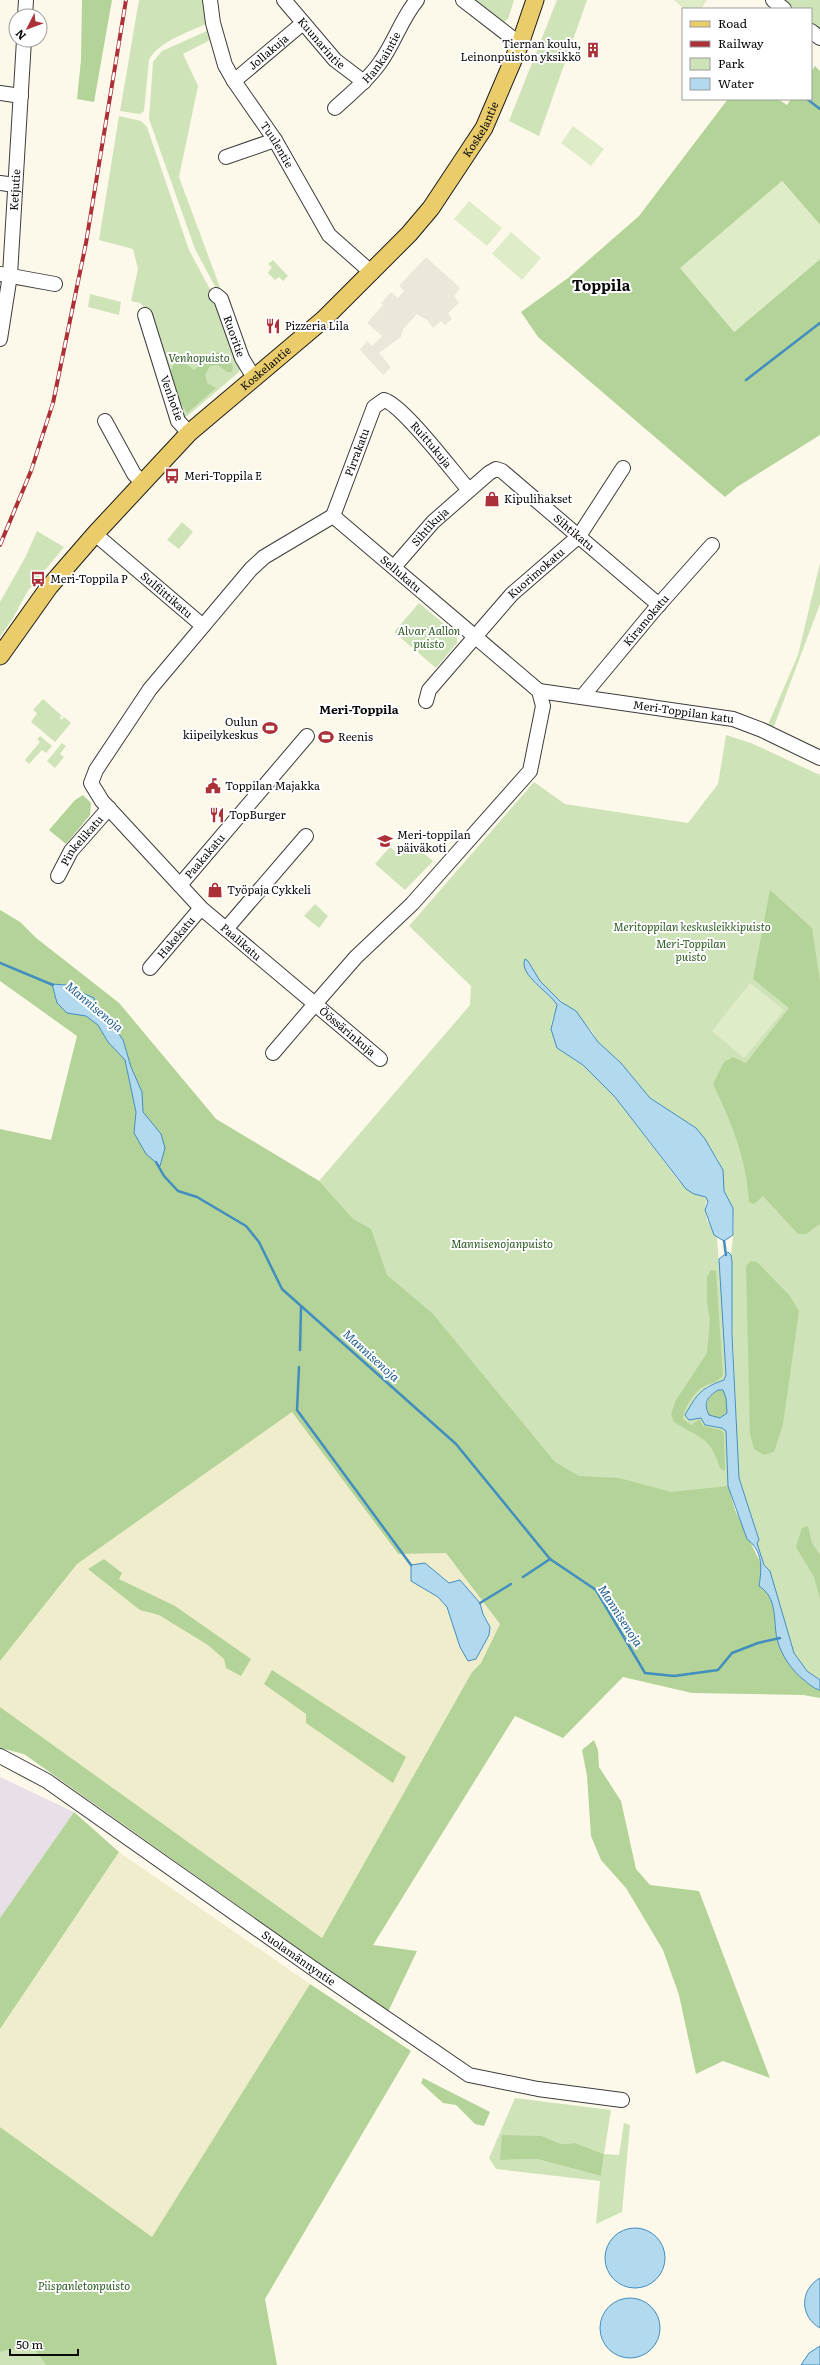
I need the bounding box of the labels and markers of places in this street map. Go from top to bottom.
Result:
place label: Tiernan koulu, Leinonpuiston yksikkö [460,35,581,64]
building icon: Tiernan koulu, Leinonpuiston yksikkö [584,41,602,59]
restaurant icon: Pizzeria Lila [264,317,282,335]
place label: Pizzeria Lila [285,317,349,333]
bus stop icon: Meri-Toppila E [163,467,181,485]
place label: Meri-Toppila E [184,467,262,483]
shop icon: Kipulihakset [483,490,501,508]
place label: Kipulihakset [504,490,572,506]
bus stop icon: Meri-Toppila P [29,570,47,588]
place label: Meri-Toppila P [50,570,128,586]
place label: Oulun kiipeilykeskus [183,713,258,742]
sports icon: Oulun kiipeilykeskus [261,719,279,737]
sports icon: Reenis [317,728,335,746]
place label: Reenis [338,728,373,744]
public building icon: Toppilan Majakka [204,777,222,795]
place label: Toppilan Majakka [225,777,320,793]
restaurant icon: TopBurger [208,806,226,824]
place label: TopBurger [229,806,286,822]
place label: Meri-toppilan päiväkoti [397,826,471,855]
school or university icon: Meri-toppilan päiväkoti [376,832,394,850]
shop icon: Työpaja Cykkeli [206,881,224,899]
place label: Työpaja Cykkeli [227,881,311,897]

